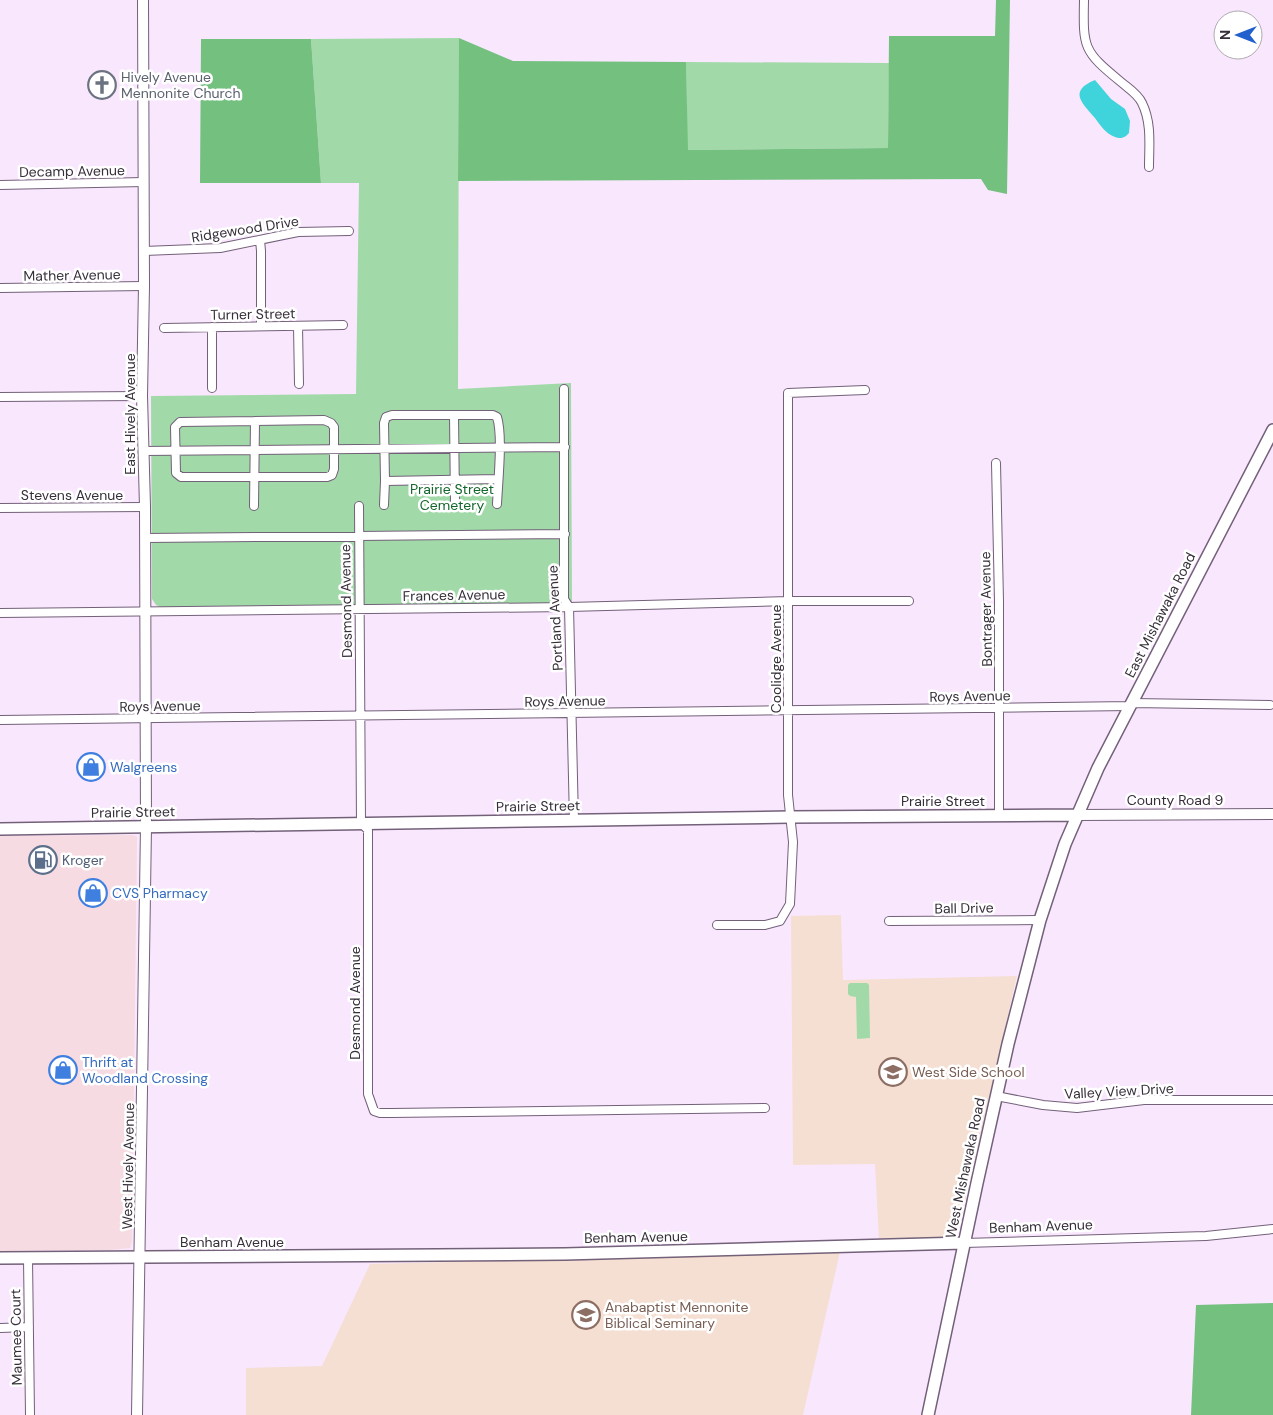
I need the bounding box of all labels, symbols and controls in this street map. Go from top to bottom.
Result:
north arrow [1213,10,1263,60]
text: N [1216,30,1234,40]
place label: Hively Avenue Mennonite Church [121,68,241,102]
church icon: Hively Avenue Mennonite Church [87,70,117,100]
street label: Decamp Avenue [19,161,125,181]
street label: Ridgewood Drive [190,212,300,246]
street label: Mather Avenue [23,265,121,285]
street label: Turner Street [210,304,296,324]
street label: East Hively Avenue [121,353,139,475]
park label: Prairie Street Cemetery [410,480,494,514]
street label: Stevens Avenue [21,486,123,504]
street label: Desmond Avenue [336,544,356,658]
street label: East Mishawaka Road [1121,549,1199,681]
street label: Bontrager Avenue [976,551,996,667]
street label: Portland Avenue [543,565,567,671]
street label: Frances Avenue [403,585,505,605]
street label: Coolidge Avenue [767,605,785,713]
street label: Roys Avenue [929,686,1011,706]
street label: Roys Avenue [524,691,606,711]
street label: Roys Avenue [119,696,201,716]
shop icon: Walgreens [76,752,106,782]
place label: Walgreens [110,758,177,776]
street label: County Road 9 [1127,791,1223,809]
street label: Prairie Street [901,792,985,810]
street label: Prairie Street [496,796,580,816]
street label: Prairie Street [91,802,175,822]
fuel station icon: Kroger [28,845,58,875]
place label: Kroger [62,851,104,869]
shop icon: CVS Pharmacy [78,878,108,908]
place label: CVS Pharmacy [112,884,208,902]
street label: Ball Drive [934,898,994,918]
street label: Desmond Avenue [346,946,364,1060]
place label: Thrift at Woodland Crossing [82,1053,208,1087]
shop icon: Thrift at Woodland Crossing [48,1055,78,1085]
school or university icon: West Side School [878,1057,908,1087]
place label: West Side School [912,1063,1025,1081]
street label: Valley View Drive [1064,1079,1174,1103]
street label: West Mishawaka Road [941,1096,989,1240]
street label: West Hively Avenue [118,1102,138,1230]
street label: Benham Avenue [989,1215,1093,1237]
street label: Benham Avenue [584,1227,688,1247]
street label: Benham Avenue [180,1233,284,1251]
street label: Maumee Court [6,1289,26,1385]
place label: Anabaptist Mennonite Biblical Seminary [605,1298,748,1332]
school or university icon: Anabaptist Mennonite Biblical Seminary [571,1300,601,1330]

